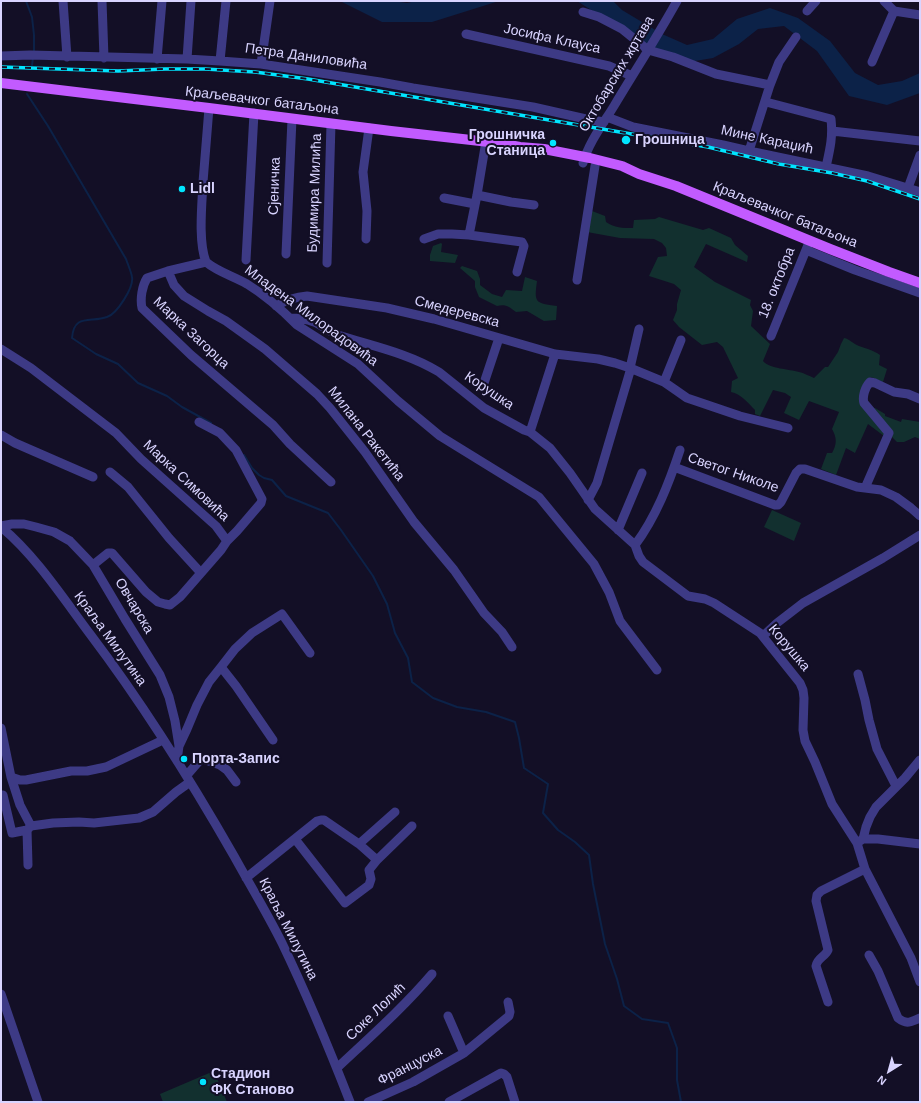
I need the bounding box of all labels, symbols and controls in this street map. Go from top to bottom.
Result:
street label: Октобарских жртава [576,13,658,135]
street label: Јосифа Клауса [502,21,602,57]
street label: Петра Даниловића [244,40,368,74]
street label: Краљевачког батаљона [184,83,340,119]
street label: Мине Караџић [719,122,815,158]
place label: Грошничка Станица [469,127,545,160]
place label: Грошница [635,132,705,148]
street label: Будимира Милића [305,133,325,253]
marker: Грошница [620,134,632,146]
marker: Грошничка Станица [548,138,558,148]
street label: Сјеничка [266,157,284,215]
street label: Краљевачког батаљона [710,178,860,252]
place label: Lidl [190,181,215,197]
marker: Lidl [177,184,187,194]
street label: 18. октобра [755,245,799,321]
street label: Младена Милорадовића [241,262,381,370]
street label: Марка Загорца [149,293,233,373]
street label: Смедеревска [413,293,501,331]
street label: Корушка [461,368,517,414]
street label: Милана Ракетића [324,384,408,484]
street label: Марка Симовића [139,437,233,525]
street label: Светог Николе [685,450,781,496]
street label: Овчарска [111,575,157,637]
street label: Краља Милутина [70,589,150,689]
street label: Корушка [765,621,813,675]
place label: Порта-Запис [192,751,280,767]
marker: Порта-Запис [179,754,189,764]
street label: Краља Милутина [255,875,321,983]
street label: Соке Лолић [343,979,409,1045]
street label: Француска [375,1043,445,1089]
north arrow [869,1051,909,1091]
place label: Стадион ФК Станово [211,1066,294,1098]
text: N [875,1073,889,1088]
marker: Стадион ФК Станово [198,1077,208,1087]

